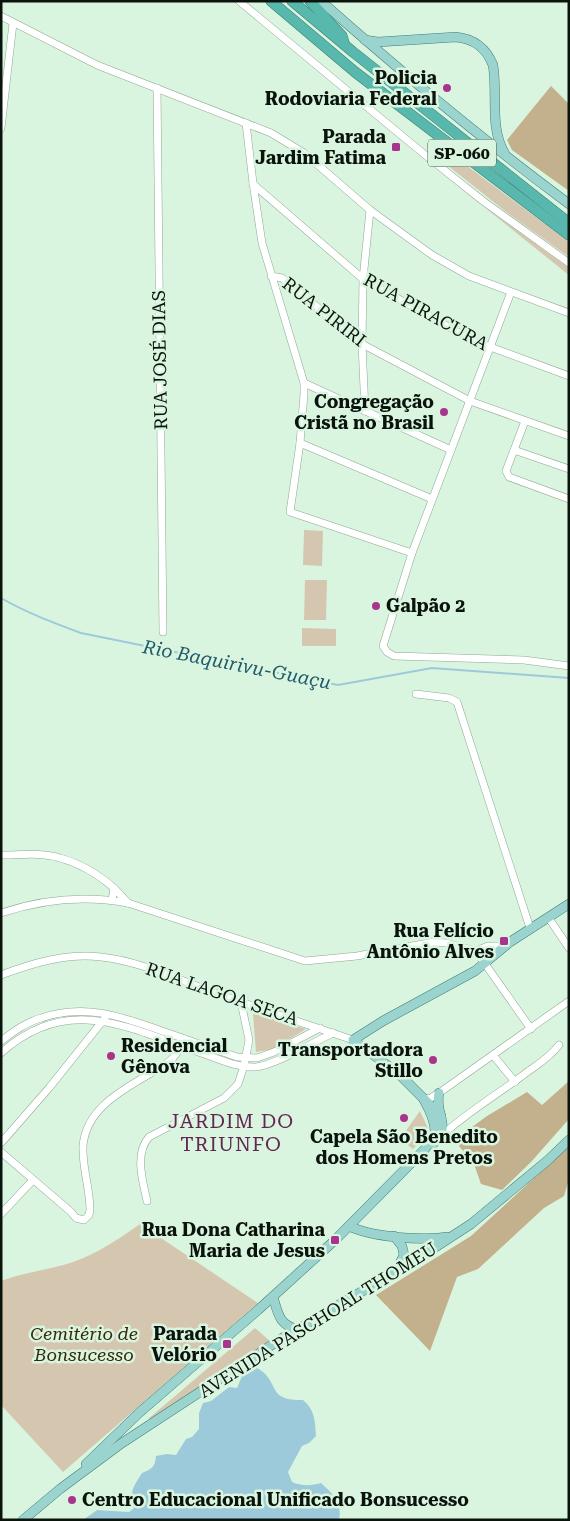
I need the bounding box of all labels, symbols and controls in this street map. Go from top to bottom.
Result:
place label: Policia Rodoviaria Federal [265,67,437,109]
marker: Policia Rodoviaria Federal [441,82,453,94]
place label: Parada Jardim Fatima [255,126,386,168]
road number: SP-060 [428,140,496,167]
marker: Parada Jardim Fatima [390,141,402,153]
street label: RUA PIRACURA [360,269,492,355]
street label: RUA PIRIRI [279,273,370,351]
street label: RUA JOSÉ DIAS [148,290,171,430]
place label: Congregação Cristã no Brasil [294,391,434,433]
marker: Congregação Cristã no Brasil [438,406,450,418]
place label: Galpão 2 [386,595,465,616]
marker: Galpão 2 [370,600,382,612]
water label: Rio Baquirivu-Guaçu [140,635,333,694]
place label: Rua Felício Antônio Alves [367,920,494,962]
marker: Rua Felício Antônio Alves [498,935,510,947]
street label: RUA LAGOA SECA [143,958,301,1030]
place label: Residencial Gênova [121,1035,227,1077]
place label: Transportadora Stillo [278,1039,423,1081]
marker: Residencial Gênova [105,1050,117,1062]
marker: Transportadora Stillo [427,1054,439,1066]
district label: JARDIM DO TRIUNFO [168,1109,294,1156]
marker: Capela São Benedito dos Homens Pretos [398,1112,410,1124]
place label: Capela São Benedito dos Homens Pretos [310,1126,498,1168]
place label: Rua Dona Catharina Maria de Jesus [142,1219,325,1261]
marker: Rua Dona Catharina Maria de Jesus [329,1234,341,1246]
street label: AVENIDA PASCHOAL THOMEU [195,1237,441,1402]
park label: Cemitério de Bonsucesso [30,1323,138,1365]
place label: Parada Velório [151,1323,217,1365]
marker: Parada Velório [221,1338,233,1350]
place label: Centro Educacional Unificado Bonsucesso [82,1489,469,1510]
marker: Centro Educacional Unificado Bonsucesso [66,1494,78,1506]

